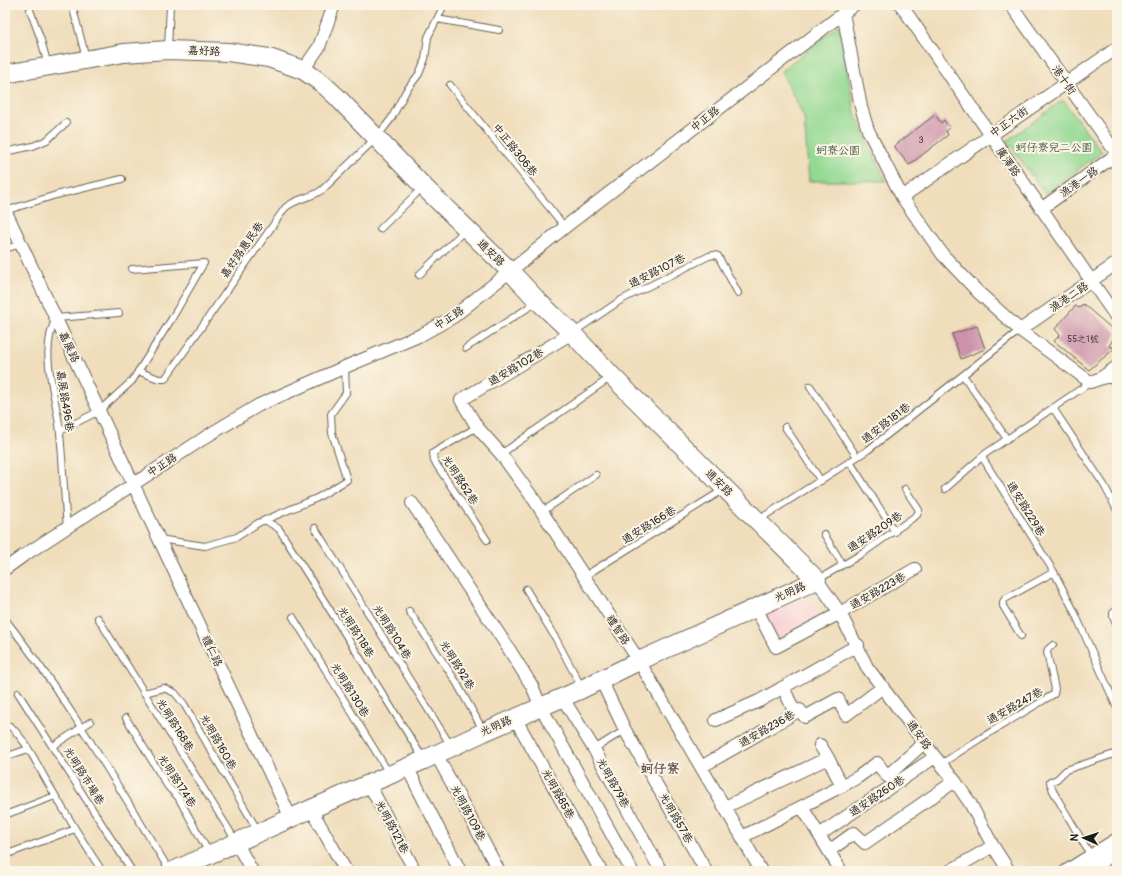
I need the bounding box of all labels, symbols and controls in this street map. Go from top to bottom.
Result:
street label: 嘉好路 [187,44,221,58]
street label: 港十街 [1049,63,1079,98]
street label: 中正六街 [987,103,1032,140]
street label: 中正路 [688,104,722,134]
street label: 中正路306巷 [490,121,540,179]
house number: 3 [918,135,924,146]
park label: 蚵仔寮兒二公園 [1016,141,1093,154]
park label: 蚵寮公園 [816,144,860,157]
street label: 廣澤路 [993,145,1023,179]
street label: 漁港一路 [1057,164,1101,200]
street label: 嘉好路惠民巷 [218,219,266,281]
street label: 通安路 [475,237,507,269]
street label: 通安路107巷 [627,251,687,291]
street label: 漁港二路 [1047,279,1091,315]
street label: 中正路 [432,304,466,332]
street label: 嘉展路 [56,329,82,365]
house number: 55之1號 [1067,334,1099,345]
street label: 通安路102巷 [486,345,546,389]
street label: 嘉展路496巷 [54,369,76,433]
street label: 通安路181巷 [859,400,913,446]
street label: 中正路 [145,451,179,479]
street label: 光明路62巷 [439,453,481,507]
street label: 通安路 [703,467,735,499]
street label: 通安路229巷 [1004,479,1048,539]
street label: 通安路166巷 [620,503,678,547]
street label: 通安路209巷 [845,509,905,555]
street label: 通安路223巷 [848,570,908,612]
street label: 光明路 [772,579,808,605]
street label: 光明路104巷 [370,602,414,662]
street label: 光明路118巷 [335,604,377,660]
street label: 禮智路 [604,613,632,647]
street label: 禮仁路 [199,633,225,669]
street label: 光明路92巷 [437,638,477,692]
street label: 光明路130巷 [328,660,372,720]
street label: 通安路247巷 [985,685,1045,727]
street label: 光明路168巷 [154,696,196,754]
street label: 通安路236巷 [737,708,797,750]
street label: 光明路160巷 [197,712,239,772]
street label: 光明路 [478,713,514,739]
street label: 通安路 [904,718,934,752]
street label: 光明路市場巷 [61,745,107,807]
street label: 光明路174巷 [155,752,199,810]
street label: 光明路79巷 [594,756,632,810]
district label: 蚵仔寮 [640,761,680,777]
street label: 光明路85巷 [539,767,577,821]
street label: 通安路260巷 [847,773,907,819]
street label: 光明路109巷 [448,783,488,843]
street label: 光明路57巷 [656,791,696,845]
street label: 光明路121巷 [372,798,412,856]
north arrow [1064,818,1104,858]
text: N [1068,833,1081,842]

